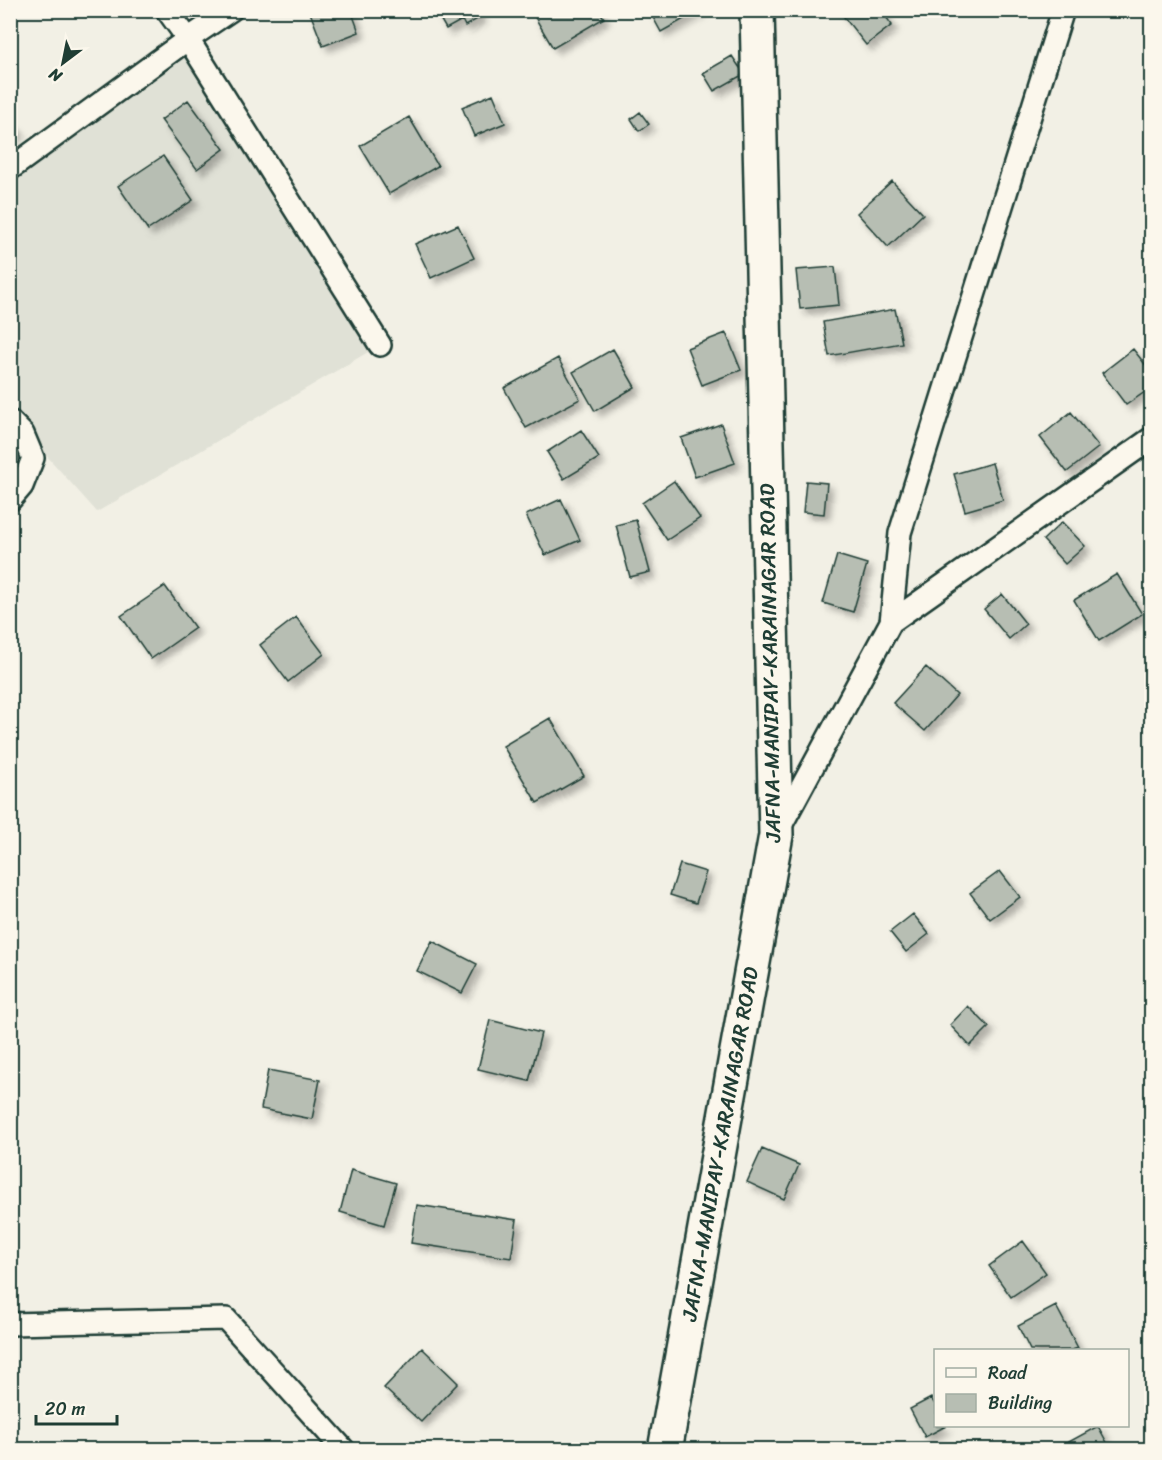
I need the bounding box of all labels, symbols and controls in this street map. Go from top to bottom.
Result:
north arrow [33,33,93,93]
text: N [42,60,69,91]
street label: JAFNA-MANIPAY-KARAINAGAR ROAD [748,483,792,844]
street label: JAFNA-MANIPAY-KARAINAGAR ROAD [670,964,770,1325]
legend [934,1349,1129,1427]
text: Road [988,1357,1028,1389]
text: Building [988,1387,1052,1419]
scale bar [36,1388,117,1426]
text: 20 m [45,1393,85,1425]

